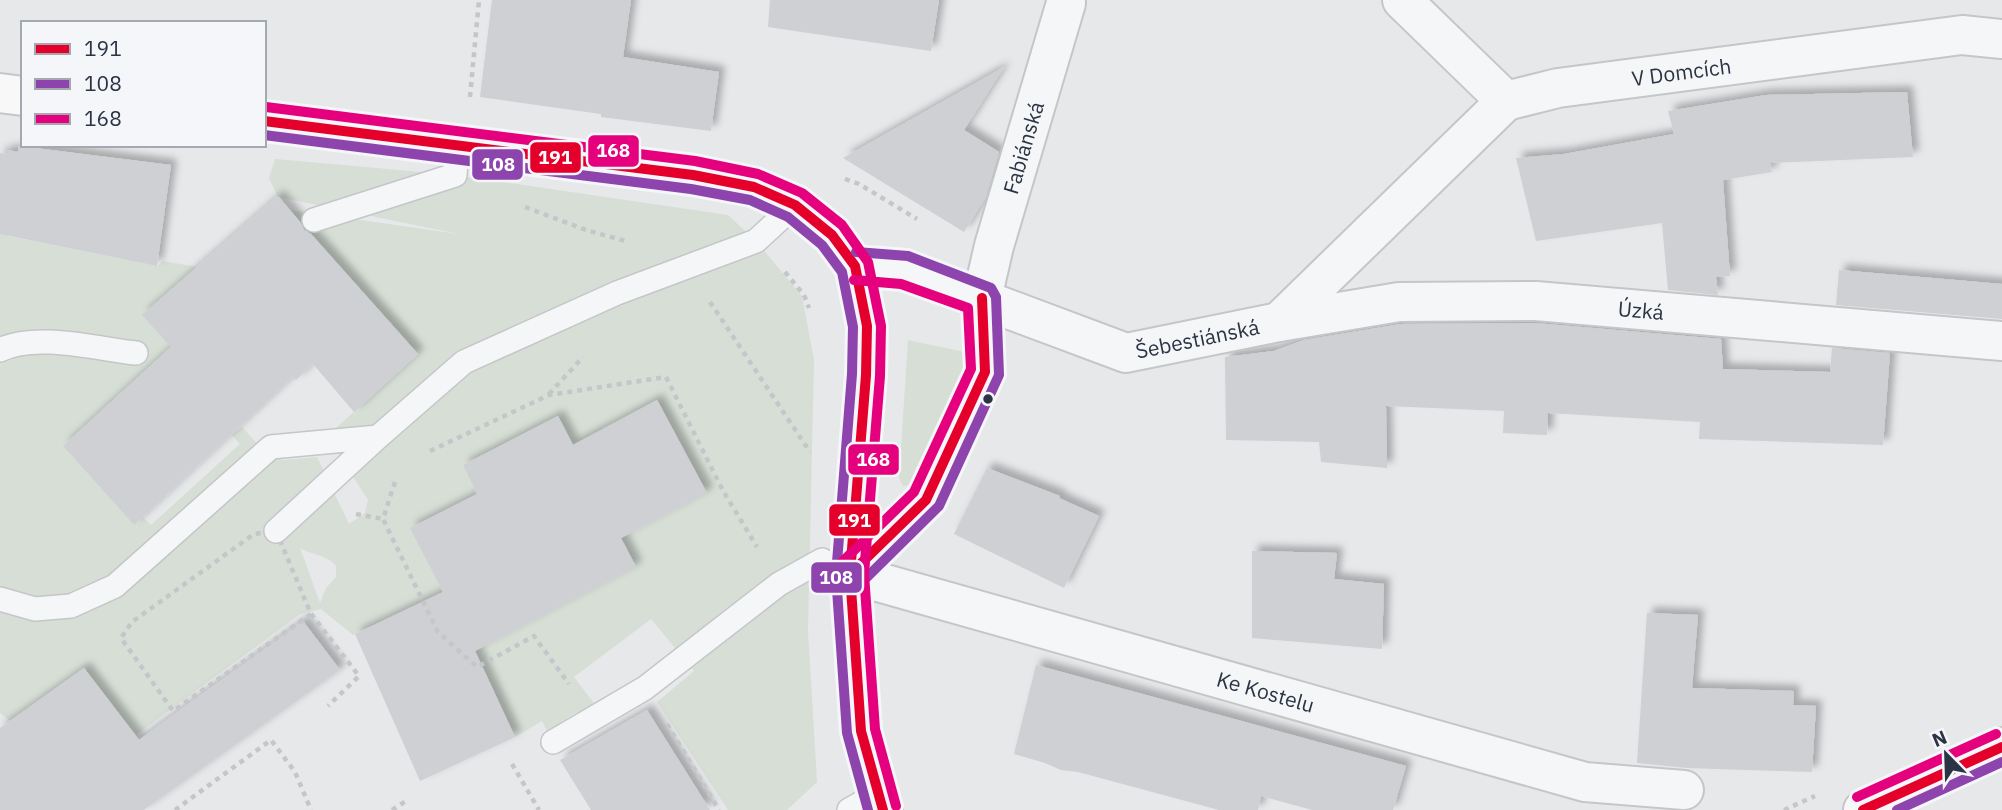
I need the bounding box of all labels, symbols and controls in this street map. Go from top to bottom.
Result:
legend [21,21,266,147]
text: 191 [84,34,122,62]
street label: V Domcích [1630,51,1733,92]
text: 108 [84,69,122,97]
street label: Fabiánská [996,98,1050,197]
text: 168 [84,104,122,132]
line badge: 168 [587,134,640,168]
text: 168 [596,138,630,162]
line badge: 191 [529,141,582,174]
text: 191 [538,145,573,169]
line badge: 108 [471,148,524,181]
text: 108 [481,152,515,176]
street label: Úzká [1617,294,1665,326]
street label: Šebestiánská [1133,312,1262,365]
unlabelled marker [981,392,995,406]
line badge: 168 [847,443,900,476]
text: 168 [856,447,890,471]
line badge: 191 [828,503,881,537]
text: 191 [837,508,872,532]
line badge: 108 [810,561,863,594]
text: 108 [819,565,853,589]
street label: Ke Kostelu [1214,664,1318,719]
north arrow [1911,719,1981,789]
text: N [1928,725,1950,752]

